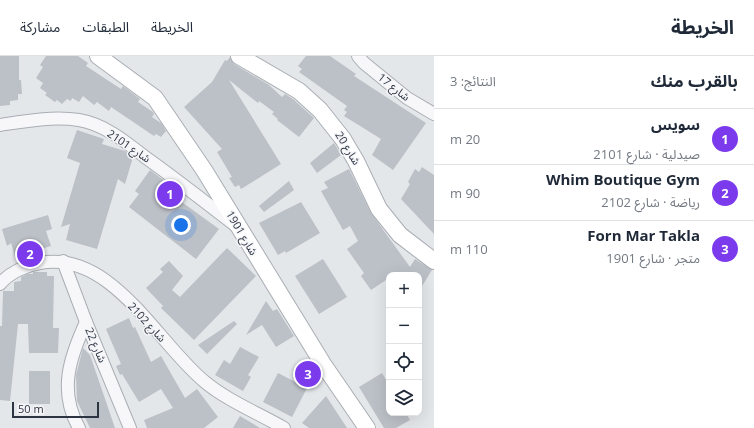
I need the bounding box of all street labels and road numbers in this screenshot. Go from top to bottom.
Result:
street label: شارع 17 [375,69,414,105]
street label: شارع 2101 [104,126,154,167]
street label: شارع 20 [331,128,365,168]
street label: شارع 1901 [222,208,262,259]
street label: شارع 2102 [124,298,170,346]
street label: شارع 22 [81,325,111,365]

